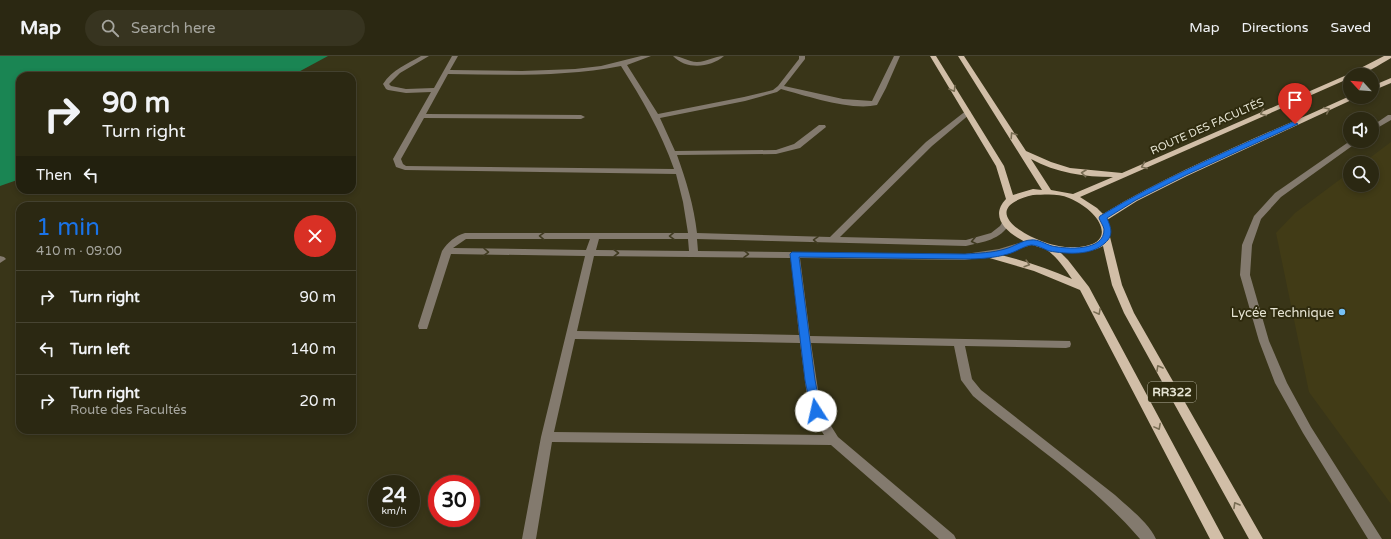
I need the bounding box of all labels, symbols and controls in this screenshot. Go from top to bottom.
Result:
search box [85,10,365,46]
text: Map [20,17,61,39]
icon: search [99,17,121,39]
text: Search here [131,19,215,37]
text: Map [1189,19,1220,36]
text: Directions [1242,19,1309,36]
text: Saved [1331,19,1371,36]
north arrow [1343,68,1379,104]
map controls [1343,68,1379,192]
pin [1278,83,1312,124]
one-way arrow [949,85,956,92]
text: 90 m [102,86,170,120]
icon: right [36,88,88,140]
icon: arrive [1284,89,1306,111]
street label: ROUTE DES FACULTÉS [1148,95,1266,157]
one-way arrow [1322,107,1330,115]
one-way arrow [1259,109,1266,117]
button: sound [1343,112,1379,148]
text: Turn right [102,120,186,142]
one-way arrow [1010,132,1017,139]
button: search [1343,156,1379,192]
one-way arrow [1140,161,1147,169]
icon: left [80,164,102,186]
text: Then [36,166,72,184]
one-way arrow [1081,169,1087,178]
text: 1 min [36,213,100,242]
button: close [294,215,336,257]
one-way arrow [539,232,545,240]
one-way arrow [669,232,675,240]
one-way arrow [813,235,819,244]
one-way arrow [970,237,977,245]
text: 410 m · 09:00 [36,243,122,259]
one-way arrow [483,248,489,256]
one-way arrow [613,249,619,257]
one-way arrow [743,249,749,258]
one-way arrow [1023,259,1030,268]
icon: right [36,286,58,308]
text: Turn right [70,288,140,306]
text: 90 m [299,288,336,306]
place label: Lycée Technique [1231,305,1334,321]
marker: Lycée Technique [1337,307,1347,317]
one-way arrow [1094,308,1101,315]
icon: left [36,338,58,360]
text: Turn left [70,340,130,358]
text: 140 m [290,340,336,358]
one-way arrow [1156,365,1163,372]
road number: RR322 [1148,382,1196,402]
text: Turn right [70,384,140,402]
icon: right [36,390,58,412]
position arrow [795,390,837,432]
text: 20 m [299,392,336,410]
text: Route des Facultés [70,402,187,418]
one-way arrow [1154,423,1161,430]
speed limit sign: 30 [428,475,480,527]
text: 24 [381,484,407,508]
one-way arrow [1234,502,1241,509]
text: km/h [381,505,407,517]

